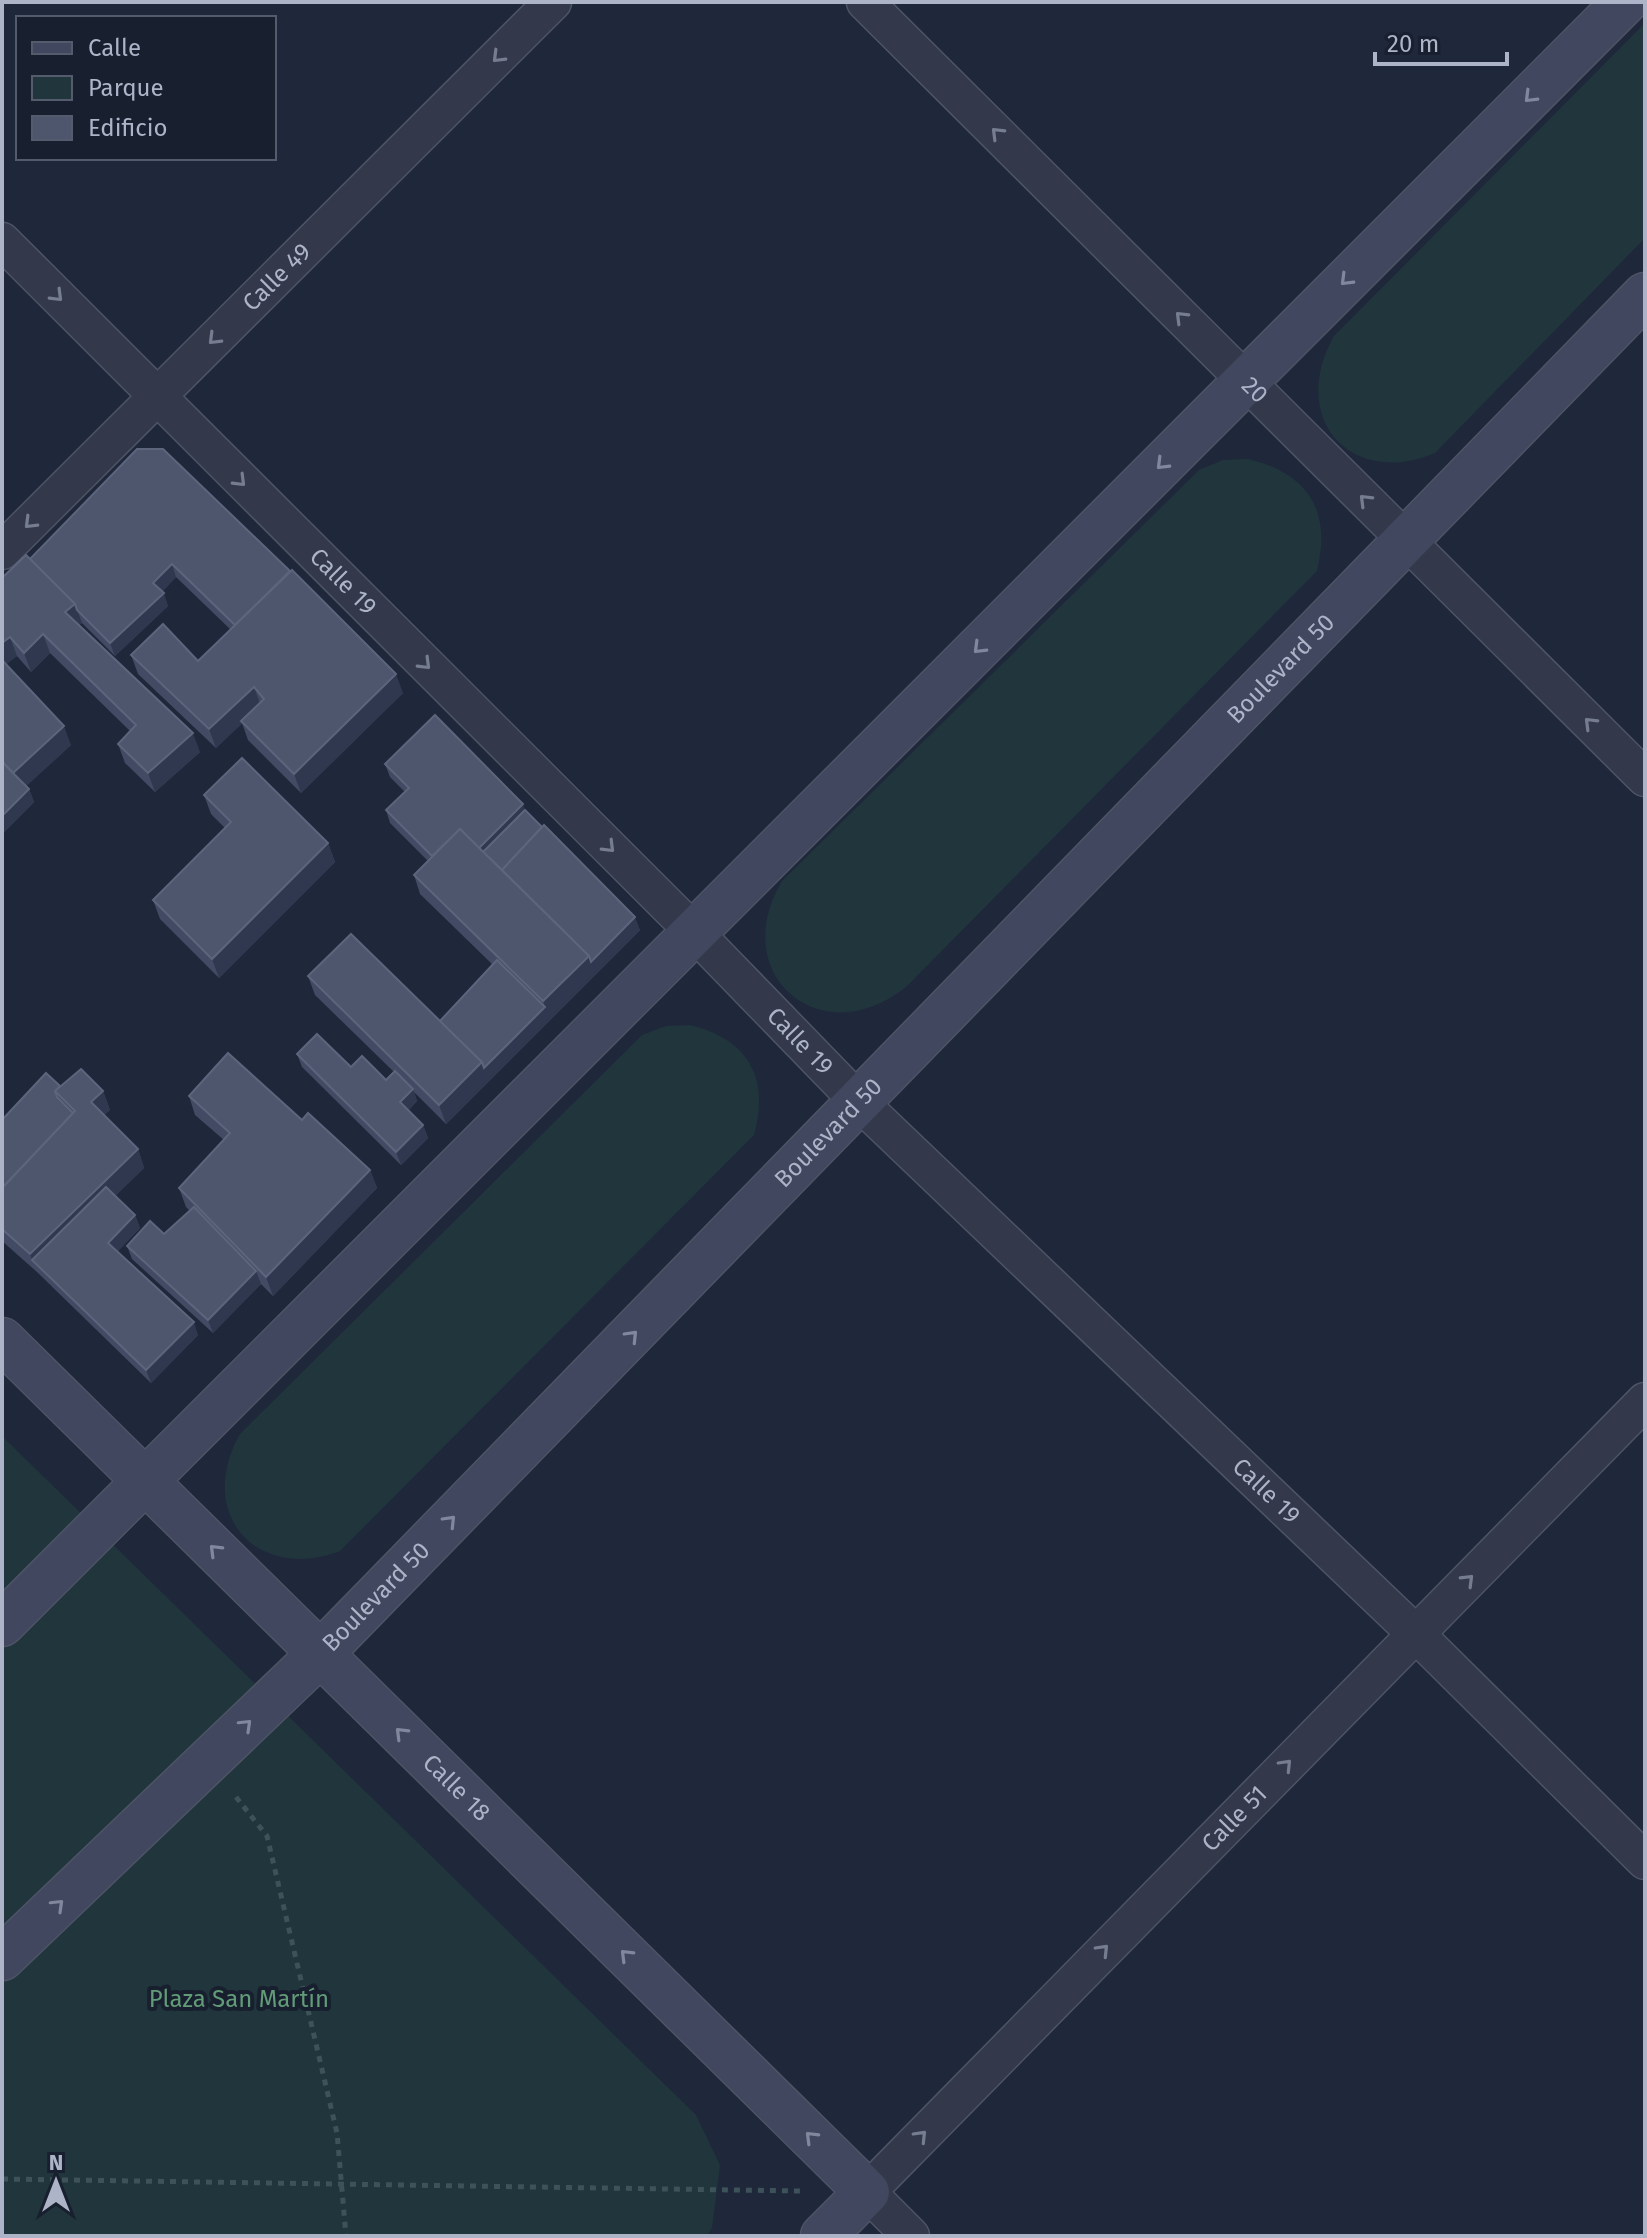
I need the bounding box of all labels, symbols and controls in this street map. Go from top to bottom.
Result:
legend [16,16,276,160]
scale bar [1375,16,1507,66]
text: 20 m [1387,30,1439,58]
text: Calle [88,34,141,62]
one-way arrow [492,48,507,62]
text: Parque [88,74,164,102]
one-way arrow [1525,88,1539,102]
text: Edificio [88,114,168,142]
one-way arrow [992,128,1006,142]
street label: Calle 49 [237,237,317,317]
one-way arrow [1341,271,1355,285]
one-way arrow [48,287,62,302]
one-way arrow [1176,312,1190,326]
one-way arrow [209,330,223,344]
street label: 20 [1236,371,1274,409]
one-way arrow [1157,455,1171,469]
one-way arrow [231,472,245,486]
one-way arrow [1360,495,1374,509]
one-way arrow [25,514,39,528]
street label: Calle 19 [304,543,382,621]
street label: Boulevard 50 [1221,608,1340,729]
one-way arrow [973,639,988,653]
one-way arrow [416,655,430,669]
one-way arrow [1585,717,1599,732]
one-way arrow [600,838,614,852]
street label: Calle 19 [761,1002,839,1080]
street label: Boulevard 50 [769,1072,888,1193]
one-way arrow [623,1331,637,1345]
street label: Calle 19 [1227,1452,1306,1530]
one-way arrow [441,1516,455,1530]
street label: Boulevard 50 [316,1536,435,1657]
one-way arrow [210,1545,224,1560]
one-way arrow [1459,1575,1473,1589]
one-way arrow [237,1719,251,1734]
one-way arrow [396,1728,410,1742]
street label: Calle 18 [417,1749,496,1827]
one-way arrow [1276,1760,1291,1774]
street label: Calle 51 [1196,1780,1273,1857]
one-way arrow [49,1900,64,1914]
one-way arrow [1094,1945,1109,1959]
one-way arrow [621,1949,635,1964]
park label: Plaza San Martín [149,1985,329,2013]
one-way arrow [912,2131,926,2145]
one-way arrow [806,2132,820,2146]
north arrow [16,2142,96,2222]
text: N [49,2149,63,2176]

